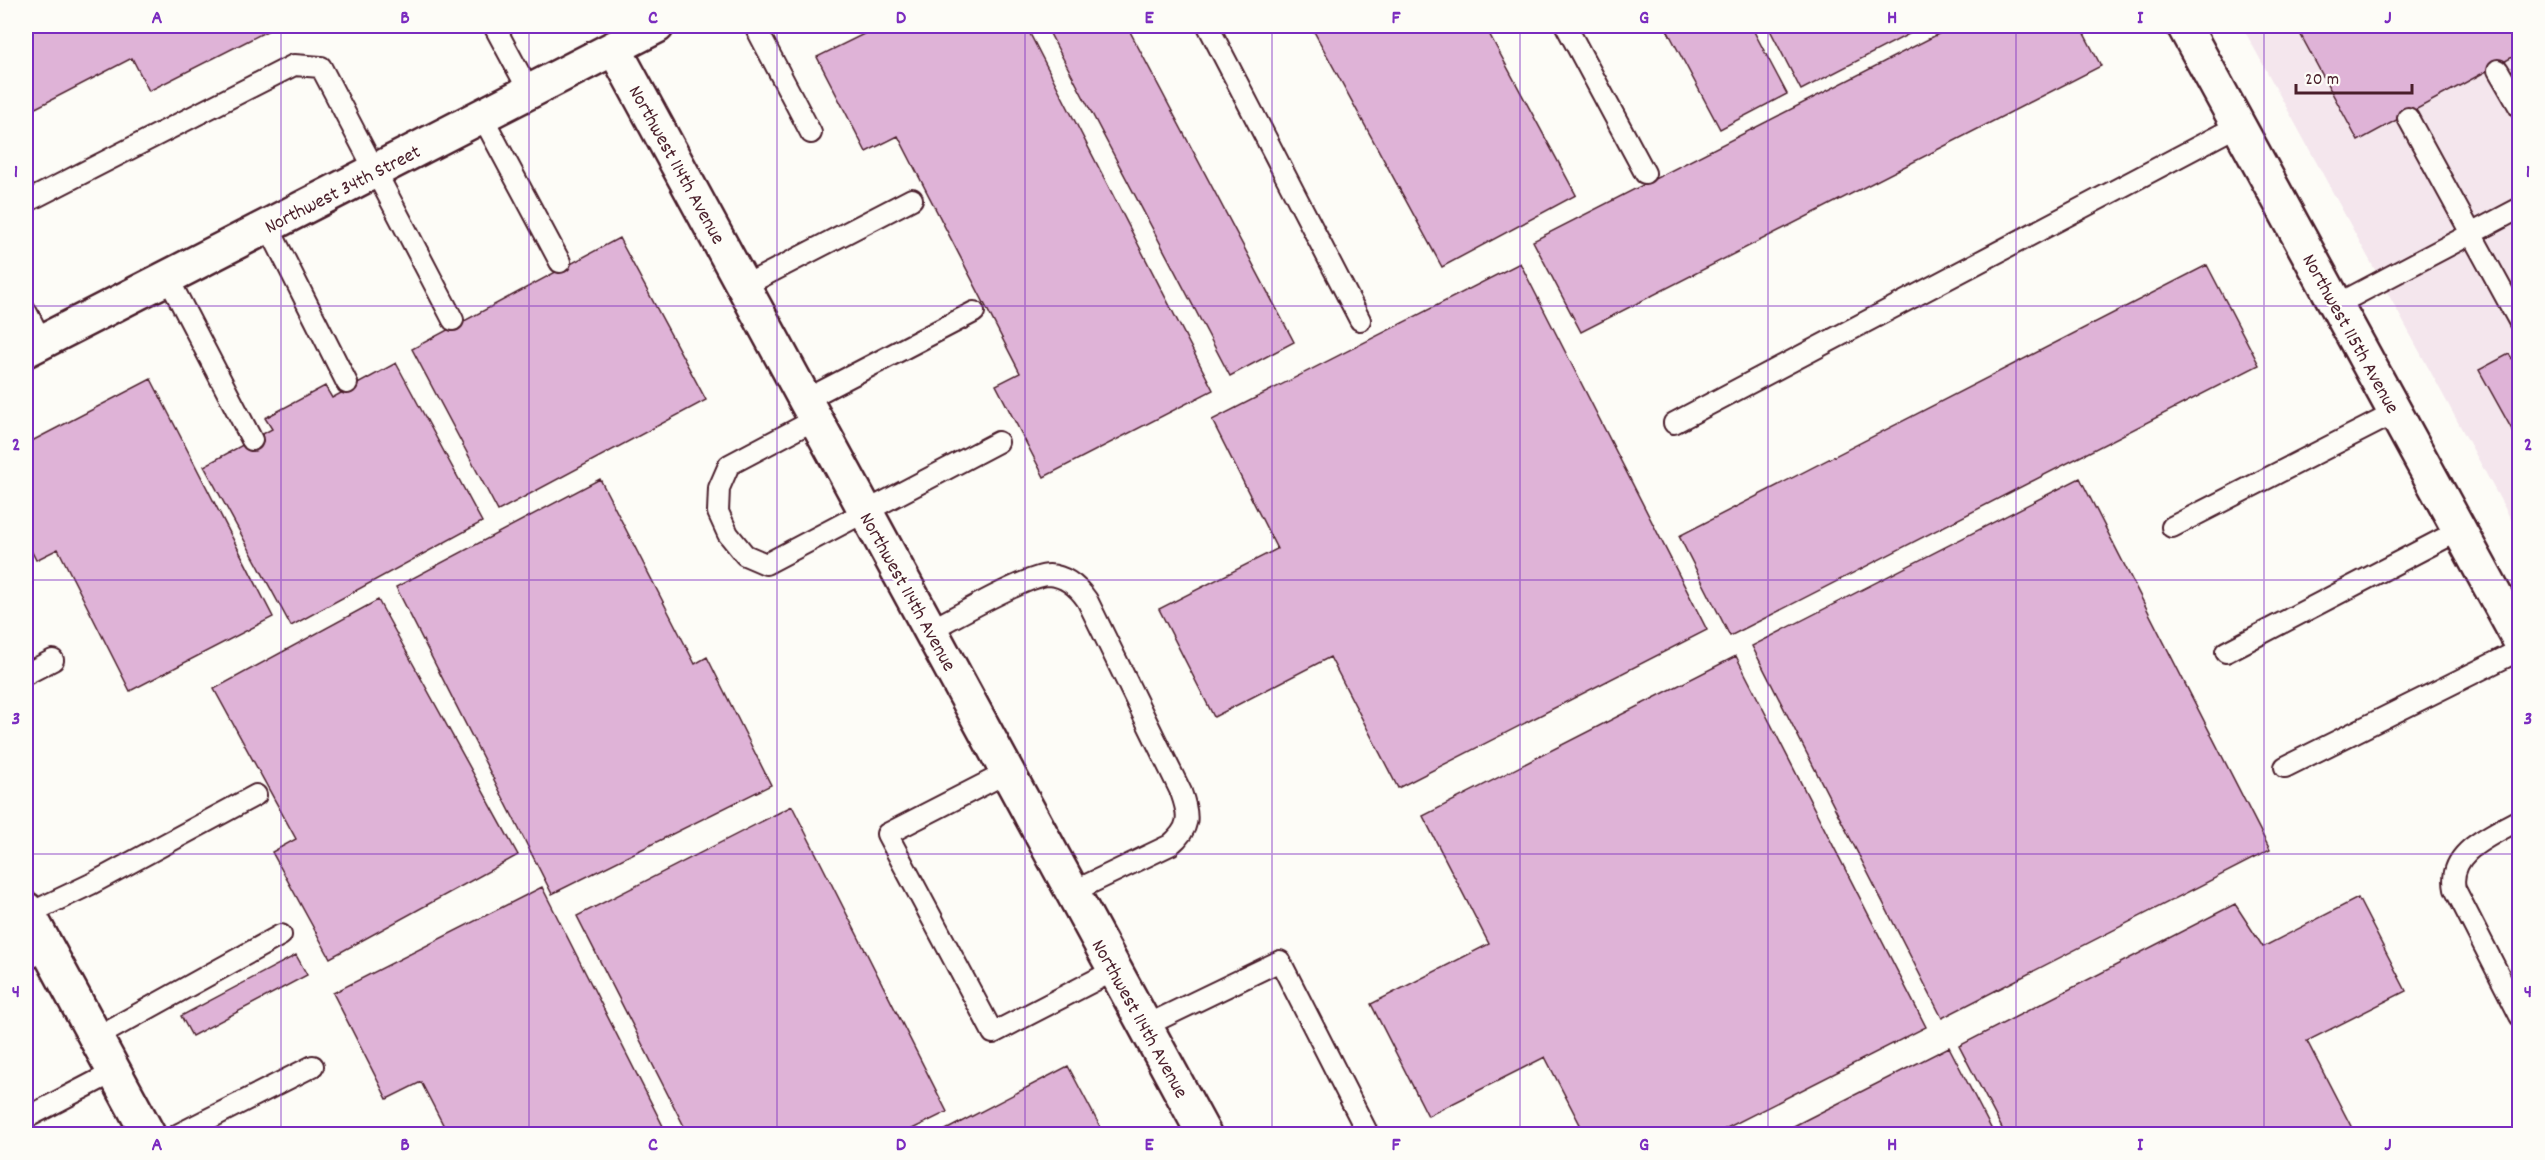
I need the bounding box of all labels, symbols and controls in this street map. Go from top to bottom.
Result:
text: A [152,5,163,33]
text: B [400,5,410,33]
text: C [648,5,658,33]
text: D [896,5,907,33]
text: E [1144,5,1154,33]
text: F [1392,5,1402,33]
text: G [1639,5,1649,33]
text: H [1887,5,1897,33]
text: I [2137,5,2144,33]
text: J [2384,5,2392,33]
scale bar [2296,57,2412,95]
text: 20 m [2305,68,2339,93]
street label: Northwest 114th Avenue [620,81,731,250]
street label: Northwest 34th Street [261,139,426,242]
text: 1 [14,159,18,187]
text: 1 [2526,159,2530,187]
street label: Northwest 115th Avenue [2294,250,2405,420]
text: 2 [12,432,20,460]
text: 2 [2524,432,2532,460]
street label: Northwest 114th Avenue [851,508,962,677]
text: 3 [12,706,20,734]
text: 3 [2524,706,2532,734]
street label: Northwest 114th Avenue [1083,935,1194,1104]
text: 4 [12,979,20,1007]
text: 4 [2524,979,2532,1007]
text: A [152,1132,163,1160]
text: B [400,1132,410,1160]
text: C [648,1132,658,1160]
text: D [896,1132,907,1160]
text: E [1144,1132,1154,1160]
text: F [1392,1132,1402,1160]
text: G [1639,1132,1649,1160]
text: H [1887,1132,1897,1160]
text: I [2137,1132,2144,1160]
text: J [2384,1132,2392,1160]

